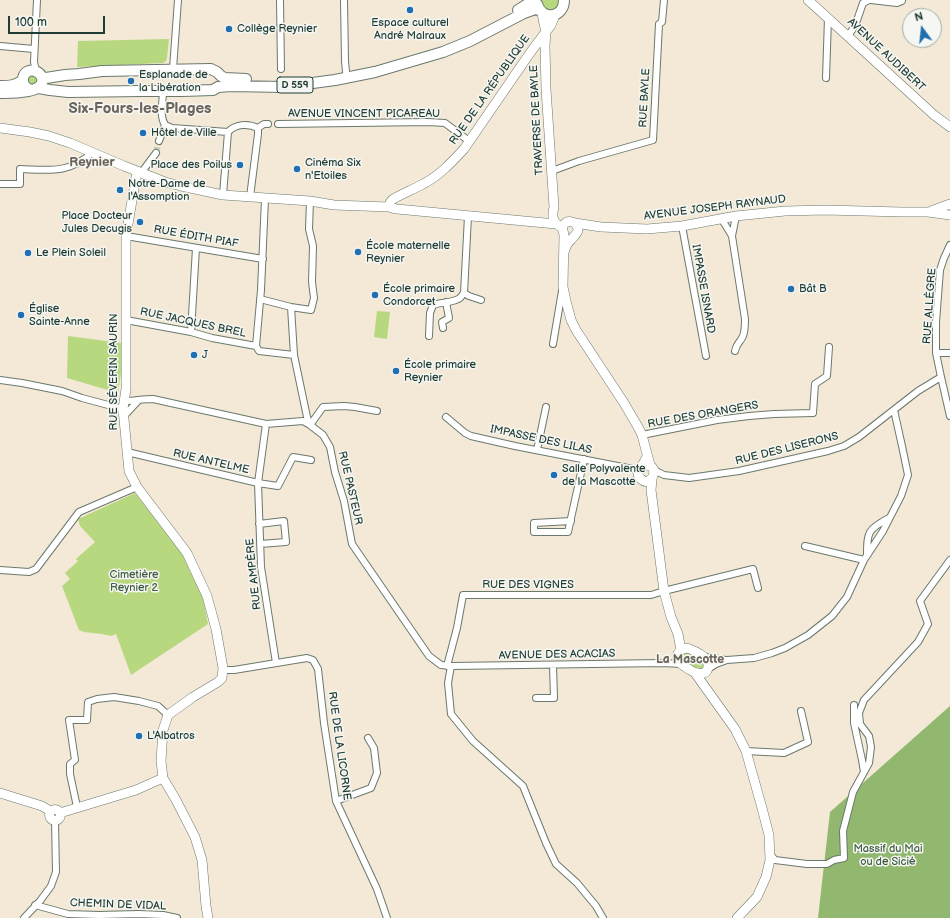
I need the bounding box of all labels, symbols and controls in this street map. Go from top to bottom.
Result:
marker: Espace culturel André Malraux [405,5,415,15]
scale bar [10,8,107,34]
north arrow [902,8,942,48]
text: 100 m [15,15,47,30]
place label: Espace culturel André Malraux [371,16,449,42]
street label: AVENUE AUDIBERT [844,16,928,94]
place label: Collège Reynier [237,22,317,36]
marker: Collège Reynier [224,24,234,34]
street label: RUE DE LA RÉPUBLIQUE [447,32,533,148]
street label: TRAVERSE DE BAYLE [528,65,546,175]
place label: Esplanade de la Libération [139,68,208,94]
street label: RUE BAYLE [637,68,653,128]
marker: Esplanade de la Libération [126,76,136,86]
road number: D 559 [277,77,313,93]
district label: Six-Fours-les-Plages [69,100,211,118]
street label: AVENUE VINCENT PICAREAU [288,107,440,121]
place label: Hôtel de Ville [151,126,217,140]
marker: Hôtel de Ville [138,128,148,138]
district label: Reynier [69,155,115,171]
place label: Cinéma Six n'Etoiles [305,156,361,182]
place label: Place des Poilus [151,158,232,172]
marker: Place des Poilus [235,160,245,170]
marker: Cinéma Six n'Etoiles [292,164,302,174]
place label: Notre-Dame de l'Assomption [128,177,206,203]
marker: Notre-Dame de l'Assomption [115,185,125,195]
street label: AVENUE JOSEPH RAYNAUD [643,193,787,223]
place label: Place Docteur Jules Decugis [62,209,132,235]
marker: Place Docteur Jules Decugis [135,217,145,227]
street label: RUE ÉDITH PIAF [153,223,239,251]
place label: École maternelle Reynier [366,239,450,265]
street label: IMPASSE ISNARD [689,243,717,335]
place label: Le Plein Soleil [36,246,106,260]
marker: École maternelle Reynier [353,247,363,257]
marker: Le Plein Soleil [23,248,33,258]
street label: RUE ALLÈGRE [921,268,939,344]
place label: École primaire Condorcet [383,282,455,308]
place label: Bât B [799,282,827,296]
marker: Bât B [786,284,796,294]
marker: École primaire Condorcet [370,290,380,300]
place label: Église Sainte-Anne [29,302,90,328]
street label: RUE JACQUES BREL [139,305,247,341]
marker: Église Sainte-Anne [16,310,26,320]
street label: RUE SÉVERIN SAURIN [107,314,121,430]
place label: J [202,348,208,362]
marker: J [189,350,199,360]
place label: École primaire Reynier [404,358,476,384]
marker: École primaire Reynier [391,366,401,376]
street label: RUE DES ORANGERS [647,399,759,431]
street label: IMPASSE DES LILAS [489,423,593,457]
street label: RUE DES LISERONS [734,430,840,468]
street label: RUE ANTELME [172,447,250,477]
street label: RUE PASTEUR [335,450,365,526]
place label: Salle Polyvalente de la Mascotte [562,462,646,488]
marker: Salle Polyvalente de la Mascotte [549,470,559,480]
street label: RUE AMPÈRE [244,538,264,610]
park label: Cimetière Reynier 2 [110,568,158,594]
street label: RUE DES VIGNES [482,578,574,592]
street label: AVENUE DES ACACIAS [499,647,615,663]
district label: La Mascotte [656,653,724,667]
street label: RUE DE LA LICORNE [325,691,353,801]
place label: L'Albatros [147,729,195,743]
marker: L'Albatros [134,731,144,741]
park label: Massif du Mai ou de Sicié [853,842,923,868]
street label: CHEMIN DE VIDAL [70,897,166,913]

